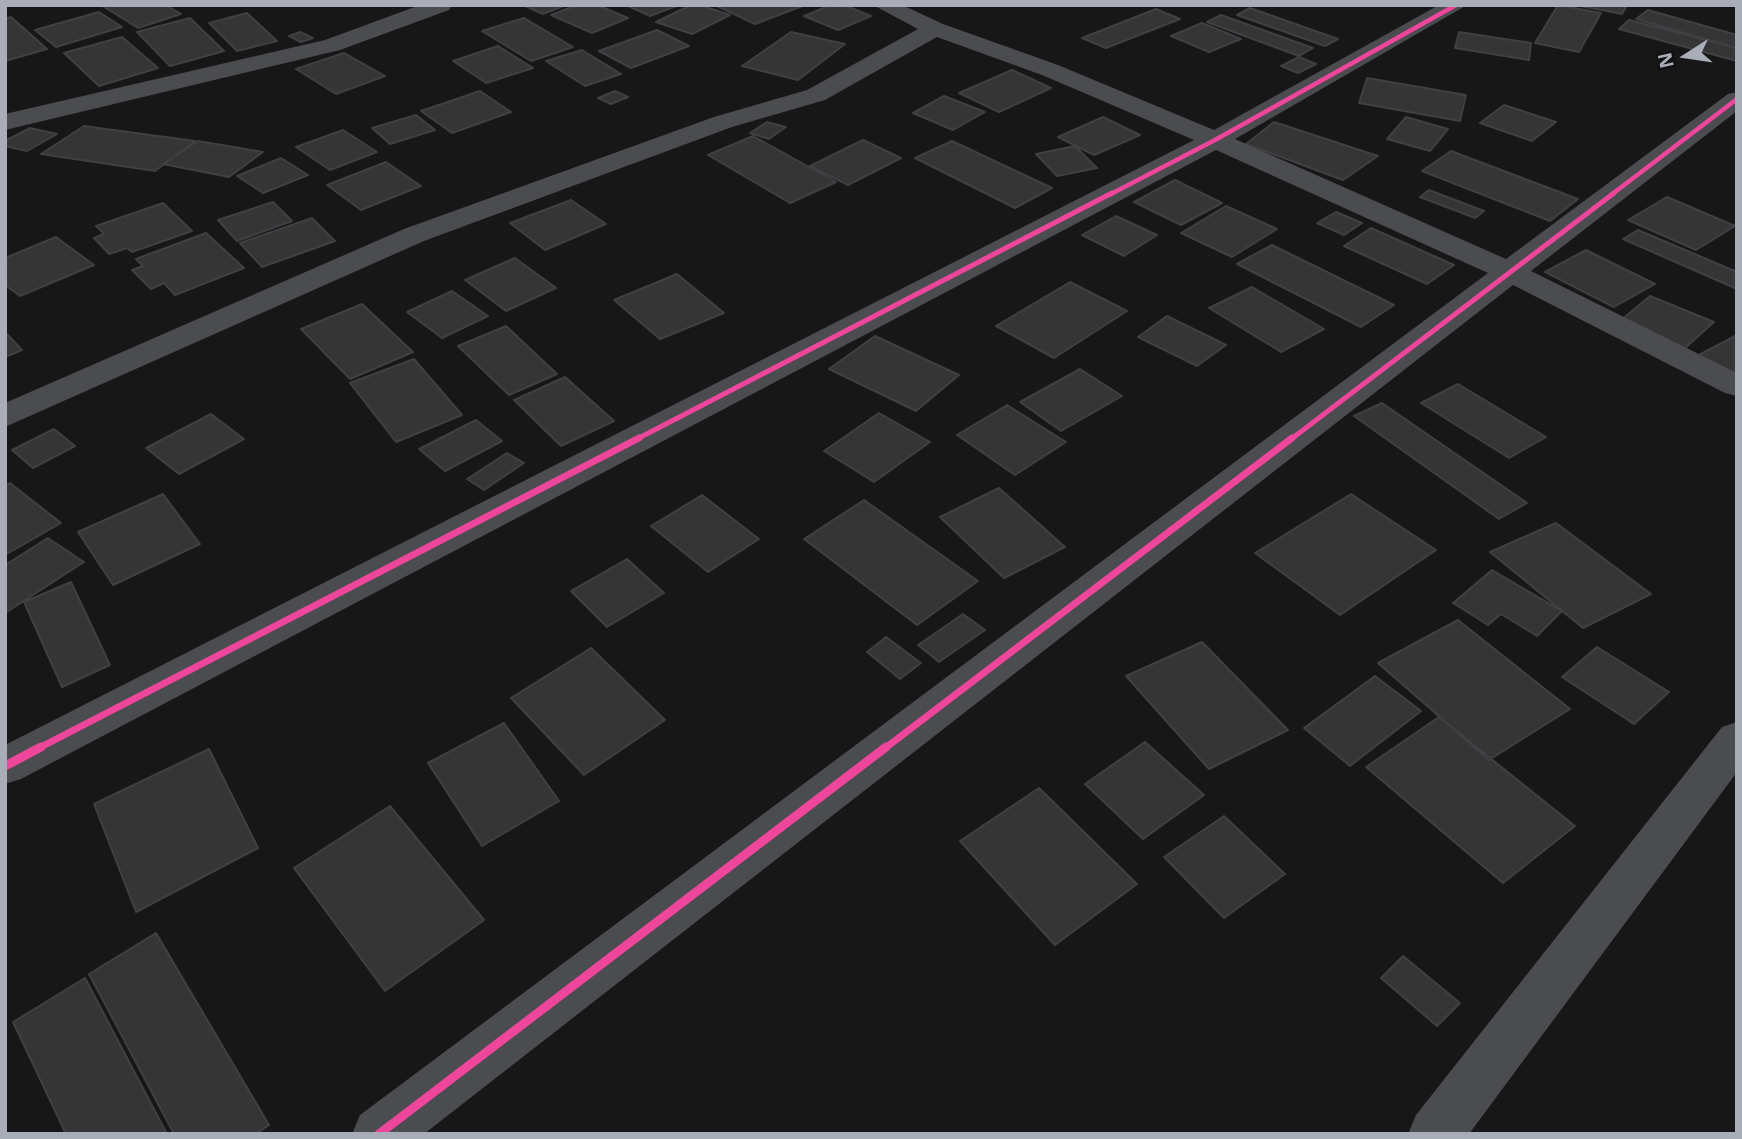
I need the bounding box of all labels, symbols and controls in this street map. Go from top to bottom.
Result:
north arrow [1651,21,1721,91]
text: N [1651,50,1680,71]

